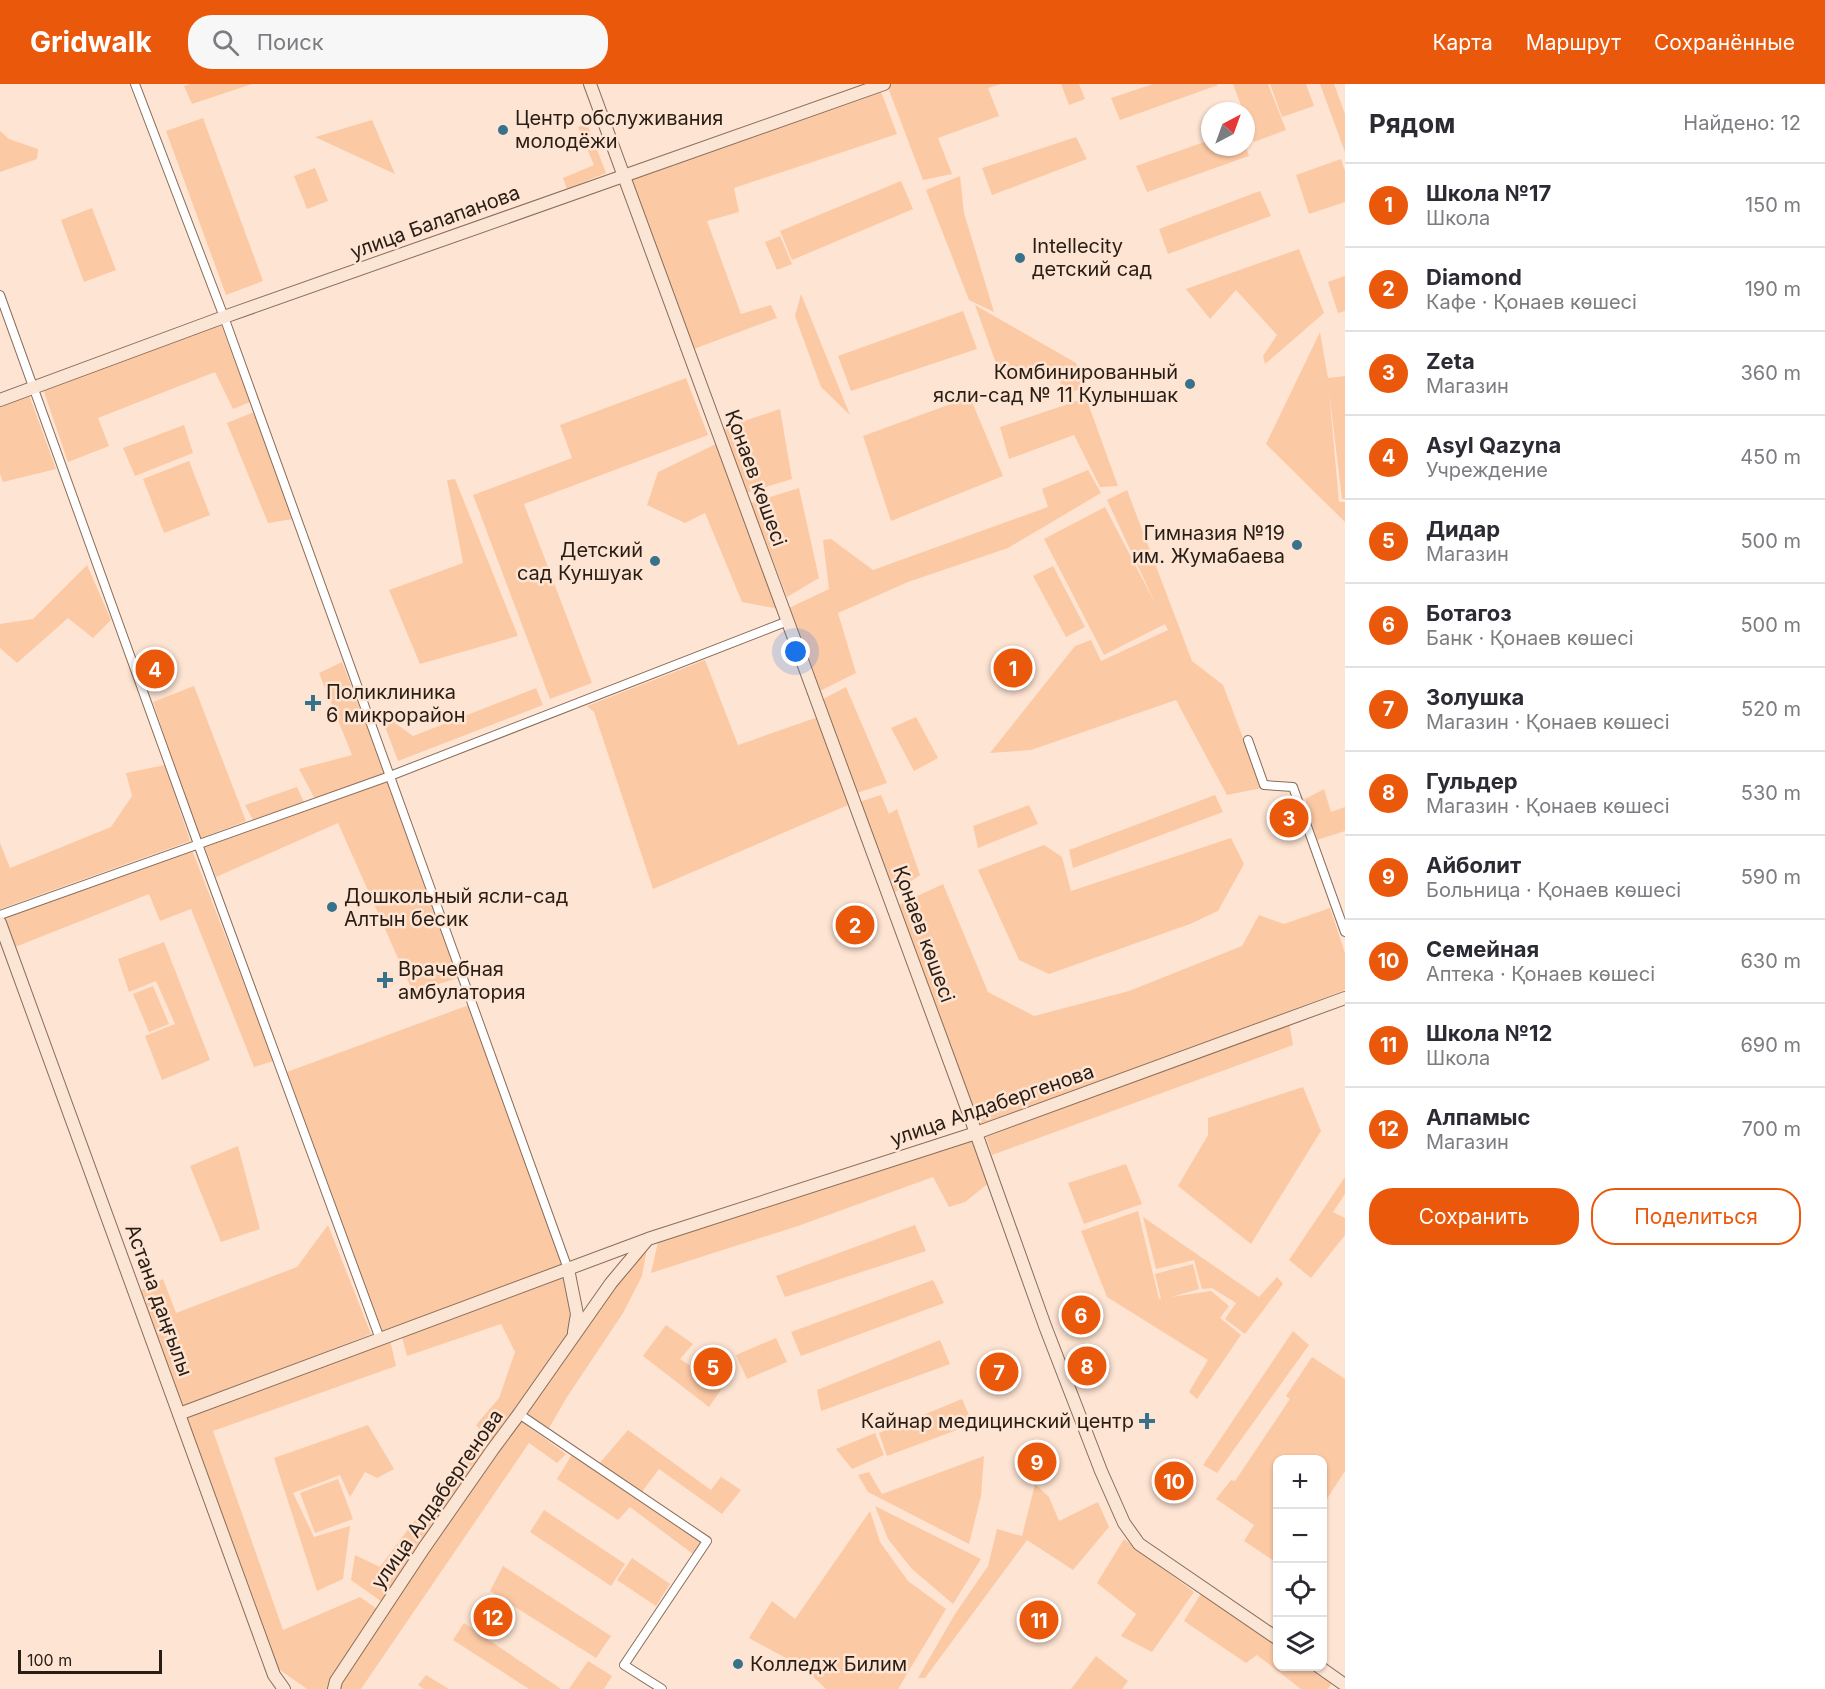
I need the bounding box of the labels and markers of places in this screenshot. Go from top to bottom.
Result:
place label: Центр обслуживания молодёжи [515,106,723,153]
marker: Центр обслуживания молодёжи [496,123,510,137]
place label: Intellecity детский сад [1032,234,1152,281]
marker: Intellecity детский сад [1013,251,1027,265]
place label: Комбинированный ясли-сад № 11 Кулыншак [933,360,1178,407]
marker: Комбинированный ясли-сад № 11 Кулыншак [1183,377,1197,391]
place label: Гимназия №19 им. Жумабаева [1132,521,1285,568]
place label: Детский сад Куншуак [517,538,643,585]
marker: Гимназия №19 им. Жумабаева [1290,538,1304,552]
marker: Детский сад Куншуак [648,554,662,568]
pin: 4 [136,646,174,692]
pin: 1 [994,646,1032,690]
place label: Поликлиника 6 микрорайон [326,680,466,727]
marker: Поликлиника 6 микрорайон [304,694,322,712]
pin: 3 [1270,796,1308,840]
place label: Дошкольный ясли-сад Алтын бесик [344,884,568,931]
marker: Дошкольный ясли-сад Алтын бесик [325,900,339,914]
pin: 2 [836,902,874,948]
place label: Врачебная амбулатория [398,957,526,1004]
marker: Врачебная амбулатория [376,971,394,989]
pin: 6 [1062,1292,1100,1338]
pin: 5 [694,1344,732,1390]
pin: 8 [1068,1344,1106,1388]
pin: 7 [980,1350,1018,1394]
place label: Кайнар медицинский центр [861,1409,1134,1433]
marker: Кайнар медицинский центр [1138,1412,1156,1430]
pin: 9 [1018,1440,1056,1484]
pin: 10 [1154,1458,1194,1504]
pin: 12 [474,1594,512,1640]
pin: 11 [1020,1598,1058,1642]
place label: Колледж Билим [750,1652,907,1676]
marker: Колледж Билим [731,1657,745,1671]

